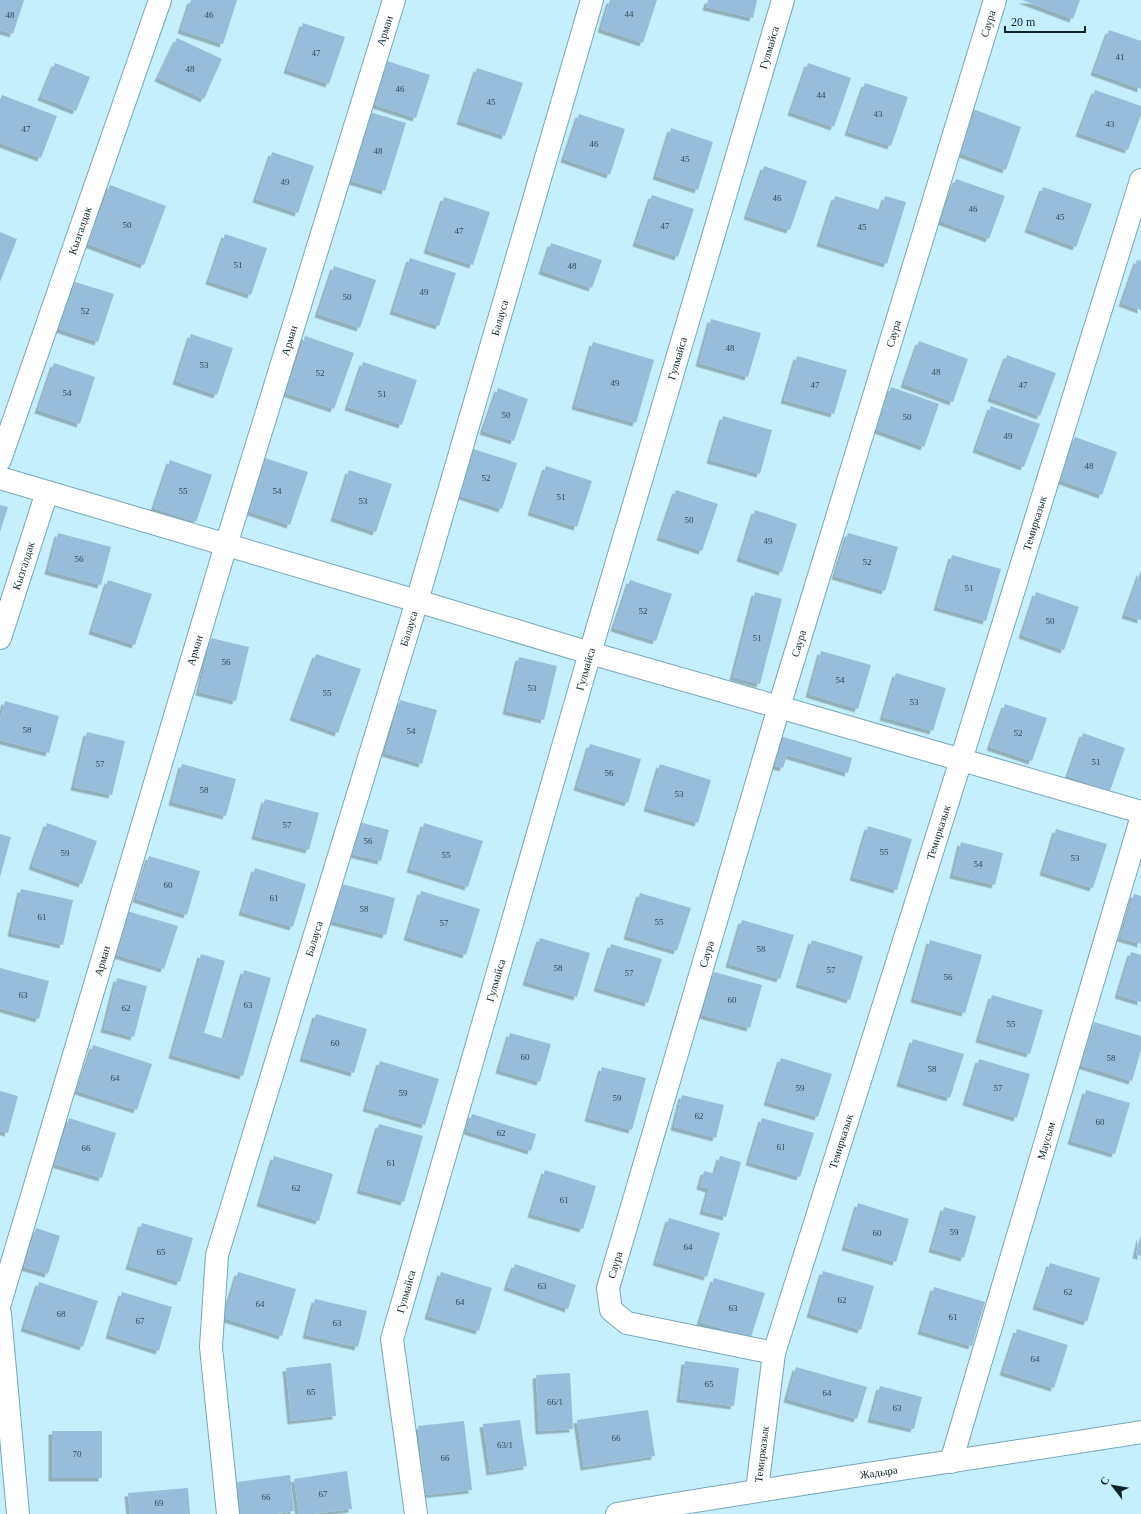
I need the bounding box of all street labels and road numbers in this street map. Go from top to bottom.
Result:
street label: Саура [978,9,998,39]
street label: Арман [374,14,395,47]
street label: Гулмайса [757,25,781,70]
street label: Кызгалдак [66,204,94,256]
street label: Балауса [489,298,510,337]
street label: Саура [883,318,903,348]
street label: Арман [279,324,299,357]
street label: Гулмайса [665,335,689,381]
street label: Темирказык [1020,493,1049,552]
street label: Кызгалдак [10,539,37,591]
street label: Балауса [397,609,420,648]
street label: Саура [789,628,808,658]
street label: Арман [184,634,205,667]
street label: Гулмайса [574,646,597,692]
street label: Темирказык [924,803,953,861]
street label: Балауса [303,919,325,958]
street label: Саура [697,939,716,969]
street label: Арман [92,944,112,977]
street label: Гулмайса [484,957,507,1003]
street label: Темирказык [826,1112,855,1170]
street label: Маусым [1035,1120,1057,1161]
street label: Саура [605,1250,624,1280]
street label: Гулмайса [394,1269,418,1314]
street label: Темирказык [752,1425,771,1483]
street label: Жадыра [859,1463,898,1481]

